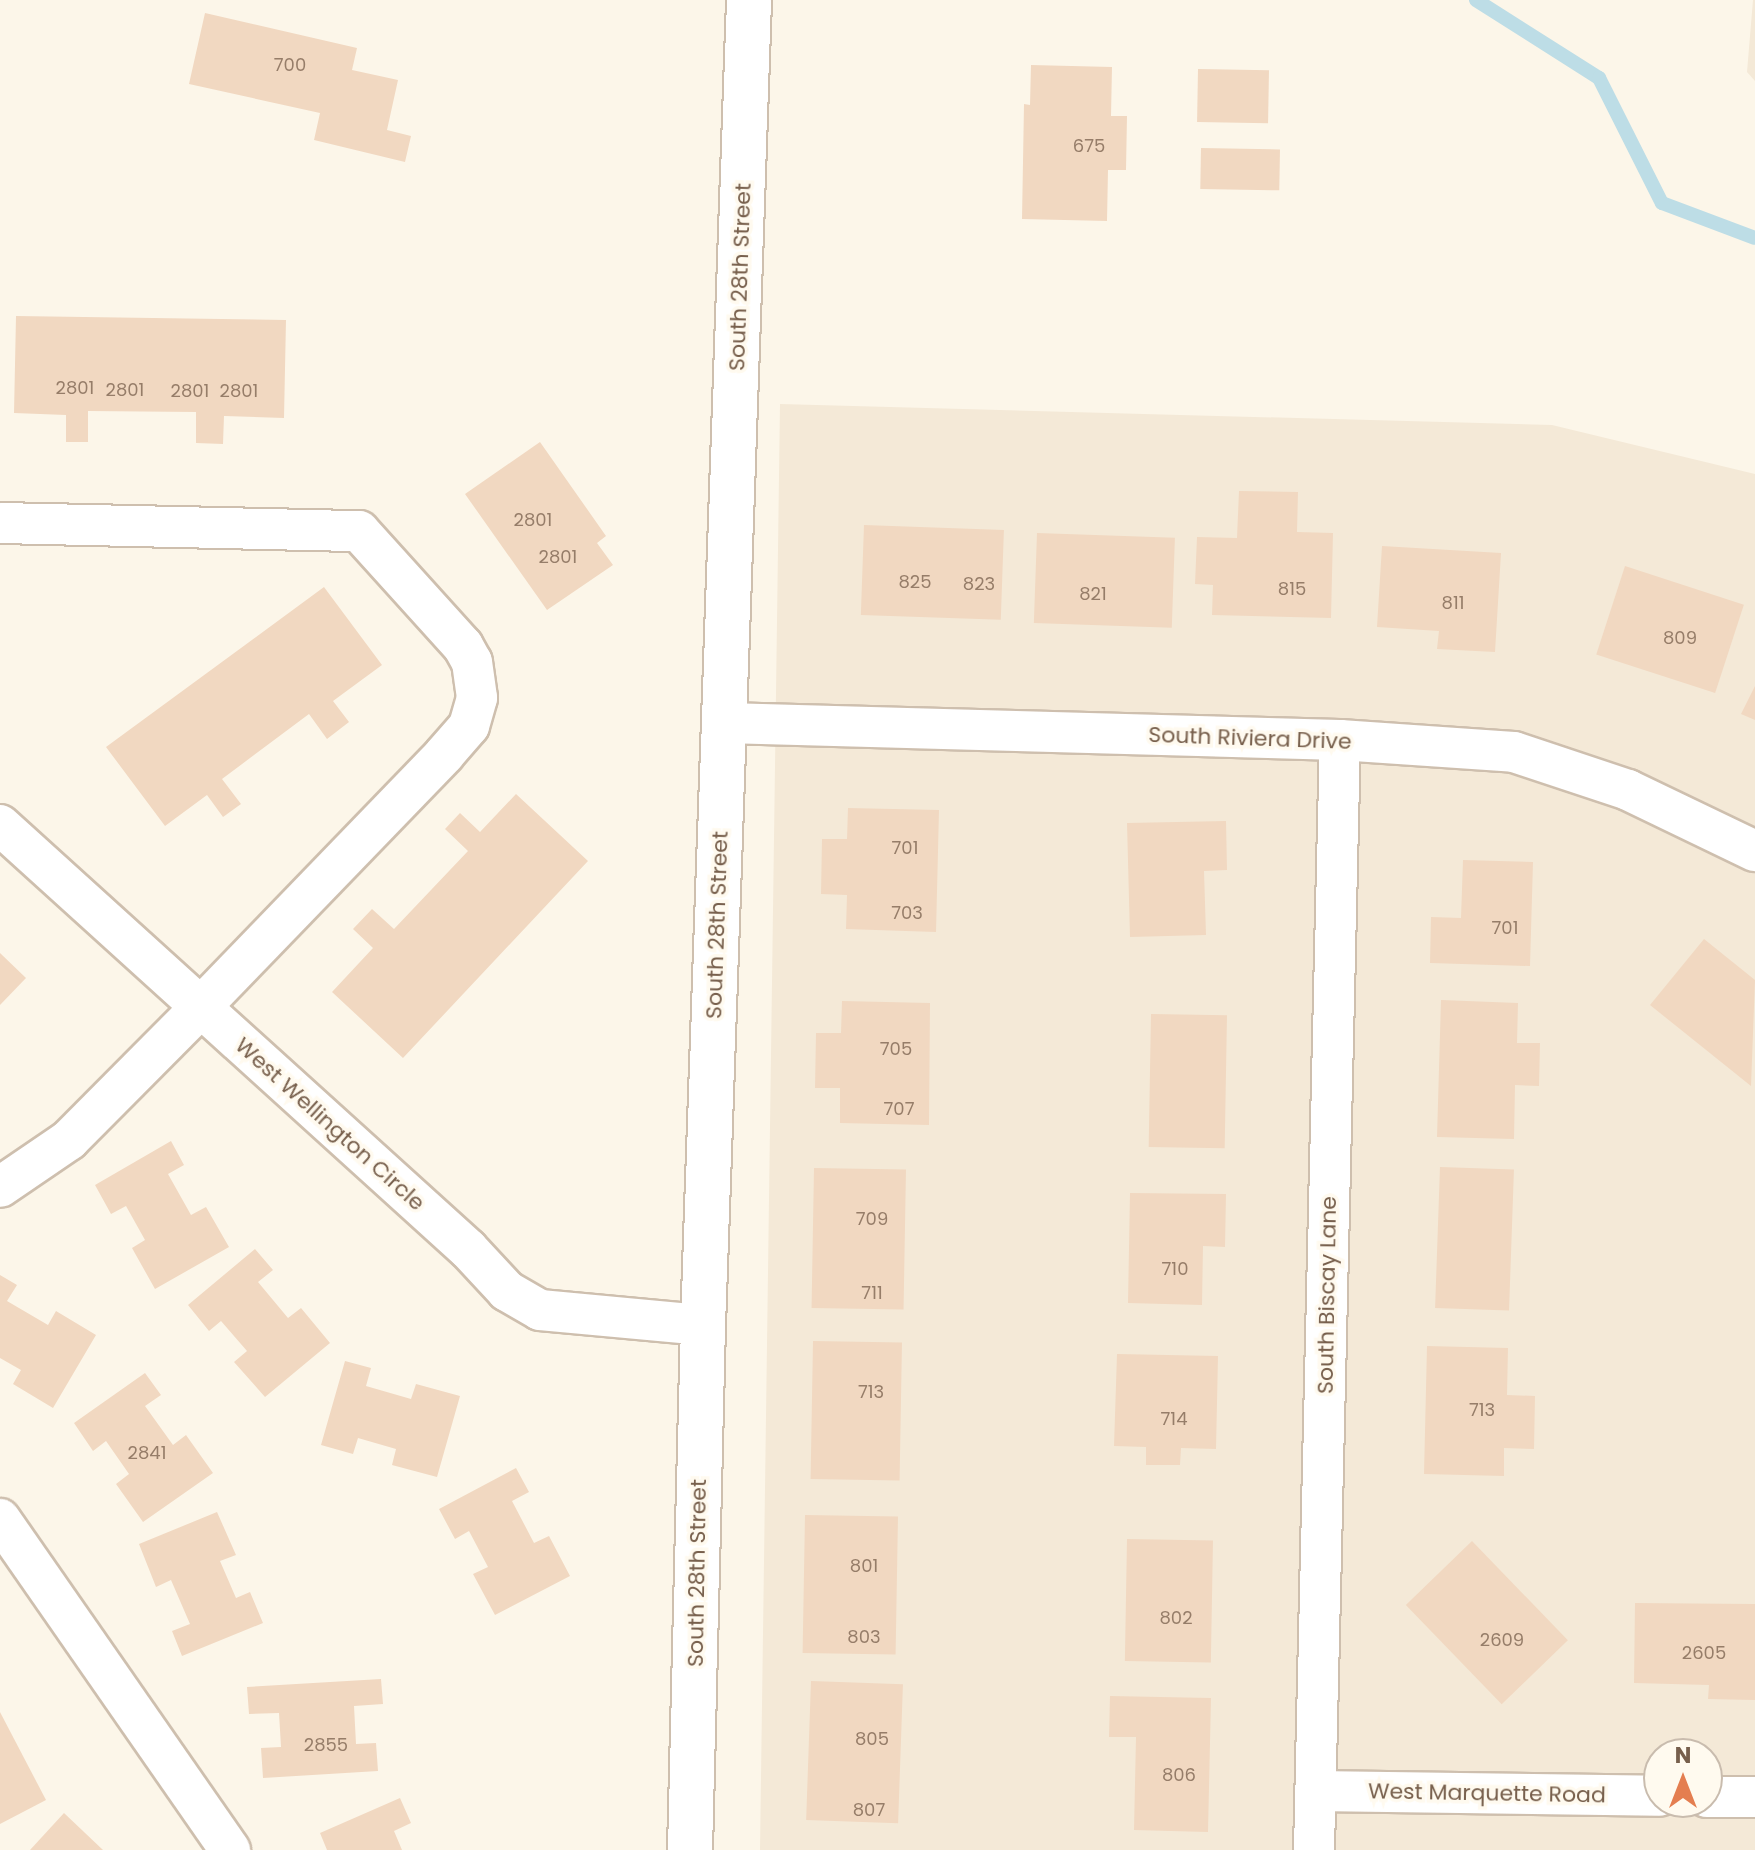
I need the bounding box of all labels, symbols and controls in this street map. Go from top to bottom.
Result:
house number: 700 [274,54,306,76]
house number: 675 [1073,135,1105,157]
street label: South 28th Street [724,183,756,371]
house number: 2801 [56,377,94,399]
house number: 2801 [106,379,144,401]
house number: 2801 [171,380,209,402]
house number: 2801 [220,380,258,402]
house number: 2801 [514,509,552,531]
house number: 2801 [539,546,577,568]
house number: 825 [898,571,932,593]
house number: 823 [963,573,995,595]
house number: 815 [1278,578,1306,600]
house number: 821 [1079,583,1107,605]
house number: 811 [1442,592,1464,614]
house number: 809 [1663,627,1697,649]
street label: South Riviera Drive [1148,721,1352,755]
street label: South 28th Street [701,831,733,1019]
house number: 701 [892,837,918,859]
house number: 703 [891,902,923,924]
house number: 701 [1492,917,1518,939]
street label: West Wellington Circle [230,1032,430,1216]
house number: 705 [880,1038,912,1060]
house number: 707 [884,1098,914,1120]
street label: South Biscay Lane [1312,1196,1342,1394]
house number: 709 [856,1208,888,1230]
house number: 710 [1162,1258,1188,1280]
house number: 711 [861,1282,883,1304]
house number: 713 [858,1381,884,1403]
house number: 713 [1469,1399,1495,1421]
house number: 714 [1161,1408,1187,1430]
house number: 2841 [128,1442,166,1464]
street label: South 28th Street [682,1479,712,1667]
house number: 801 [850,1555,878,1577]
house number: 802 [1159,1607,1193,1629]
house number: 803 [847,1626,881,1648]
house number: 2609 [1480,1629,1524,1651]
house number: 2605 [1682,1642,1726,1664]
house number: 805 [855,1728,889,1750]
house number: 2855 [304,1734,348,1756]
north arrow [1643,1738,1723,1818]
text: N [1675,1740,1691,1771]
house number: 806 [1162,1764,1196,1786]
street label: West Marquette Road [1368,1778,1606,1808]
house number: 807 [853,1799,885,1821]

